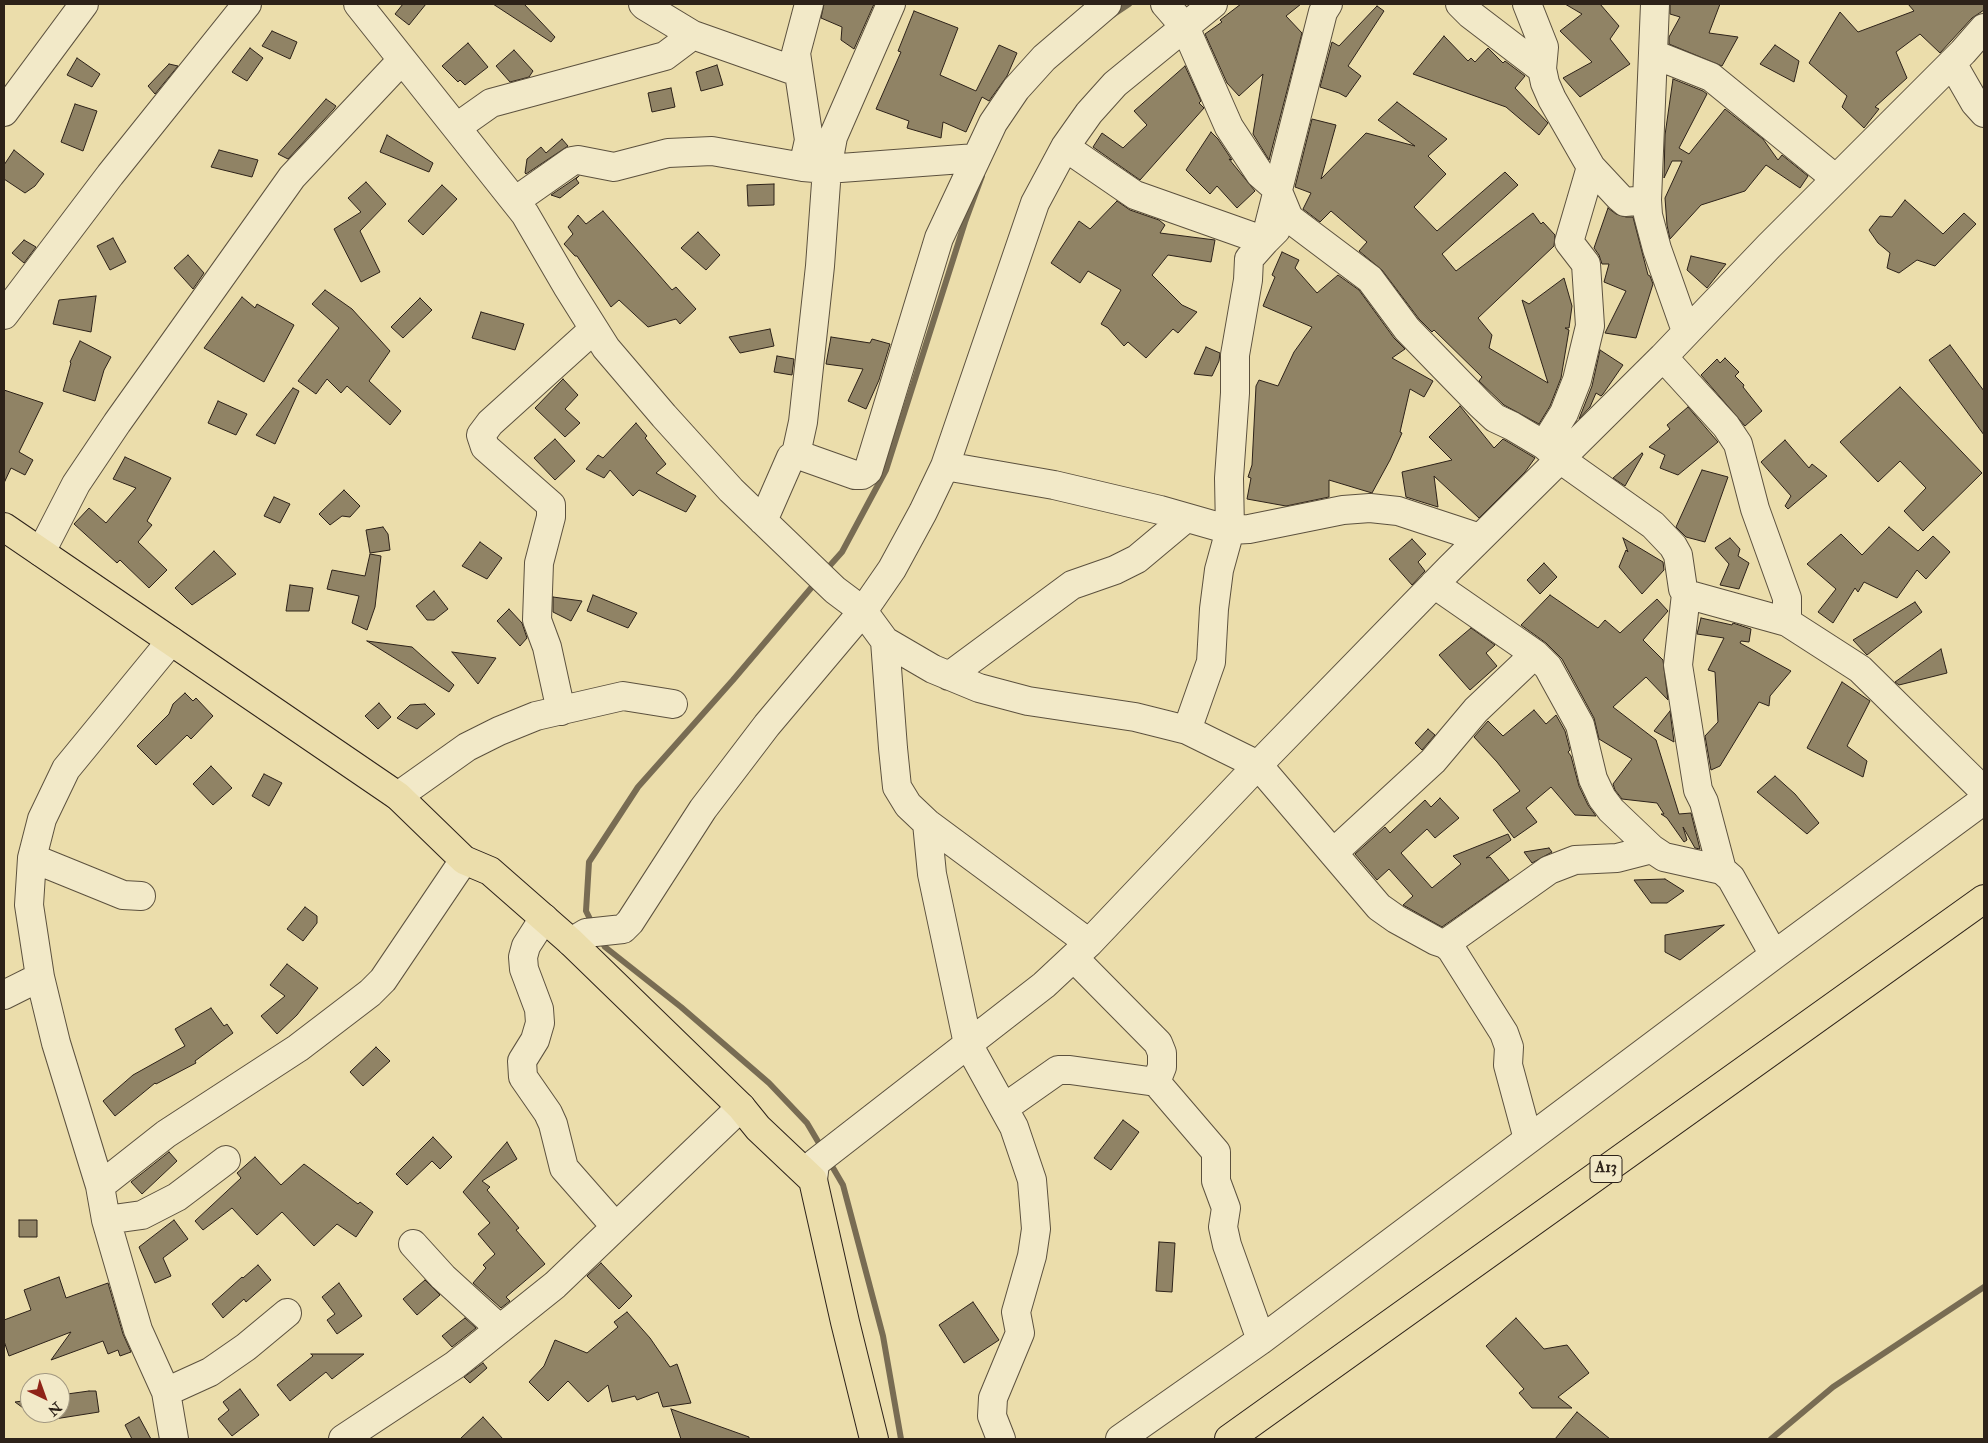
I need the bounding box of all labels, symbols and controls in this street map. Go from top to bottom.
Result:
road number: A13 [1590,1156,1622,1182]
north arrow [20,1373,70,1423]
text: N [44,1398,65,1419]

